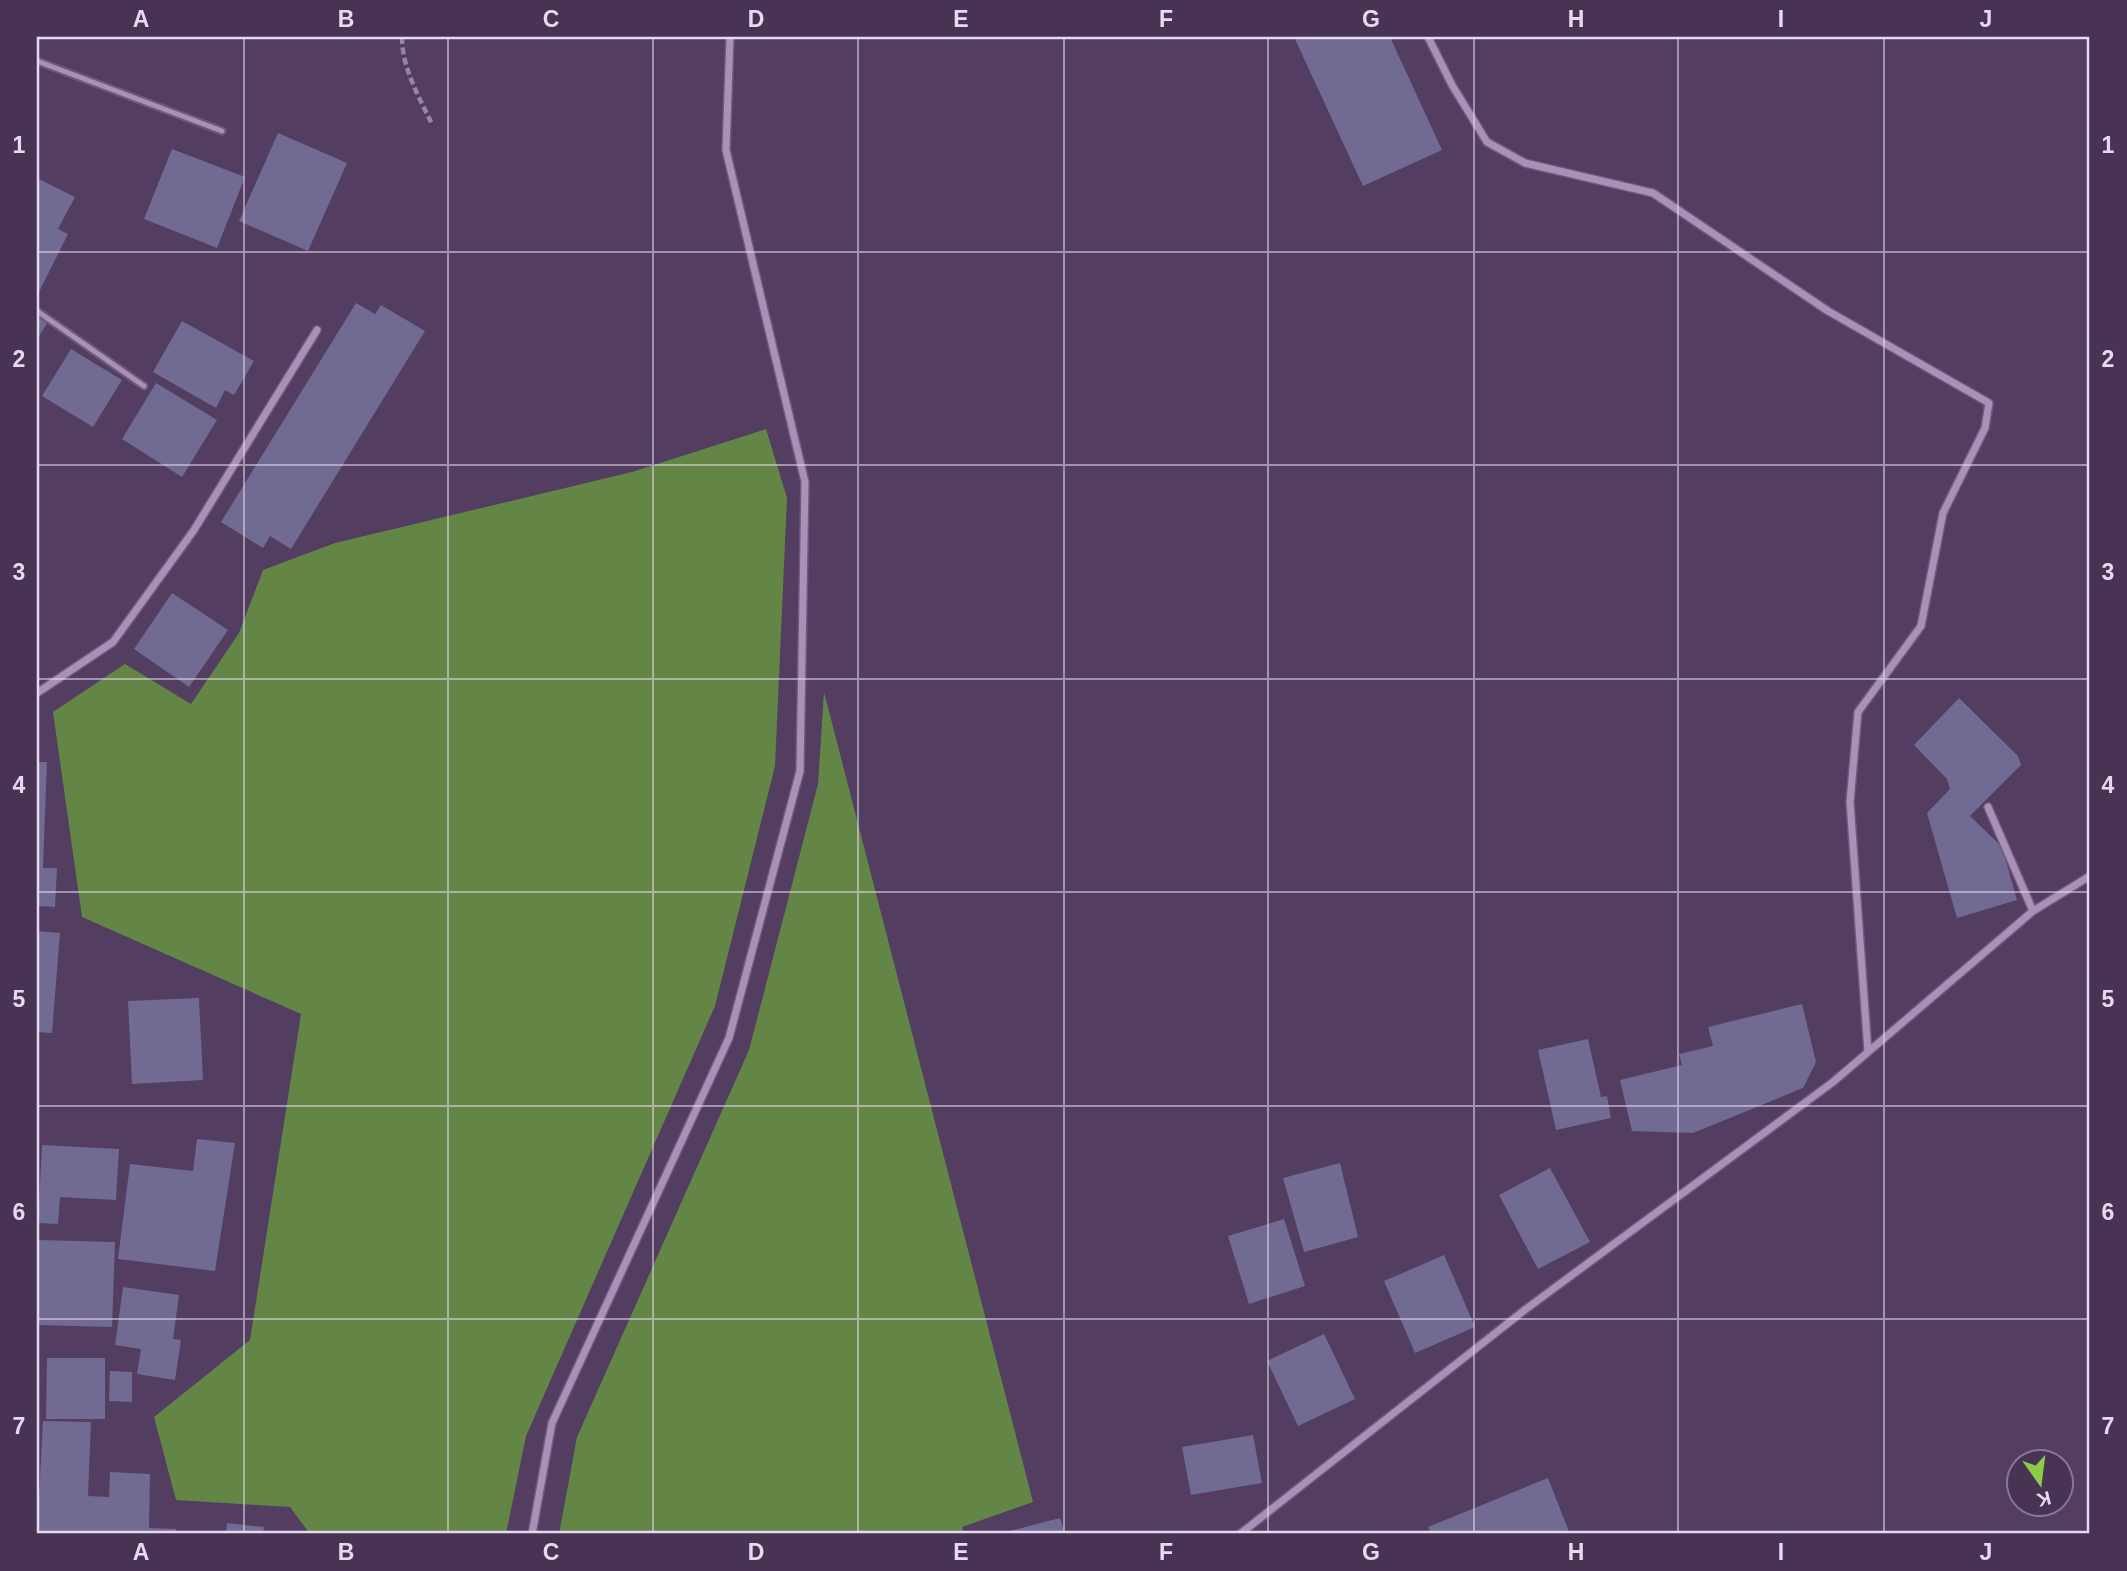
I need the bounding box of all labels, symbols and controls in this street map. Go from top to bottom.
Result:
text: A [133,6,149,32]
text: B [338,6,354,32]
text: C [543,6,559,32]
text: D [748,6,764,32]
text: E [953,6,969,32]
text: F [1159,6,1173,32]
text: G [1362,6,1380,32]
text: H [1568,6,1584,32]
text: I [1778,6,1784,32]
text: J [1980,6,1992,32]
text: 1 [13,132,26,158]
text: 1 [2102,132,2115,158]
text: 2 [13,346,25,372]
text: 2 [2102,346,2114,372]
text: 3 [13,559,25,585]
text: 3 [2102,559,2114,585]
text: 4 [13,772,26,798]
text: 4 [2102,772,2115,798]
text: 5 [13,986,26,1012]
text: 5 [2102,986,2115,1012]
text: 6 [13,1199,25,1225]
text: 6 [2102,1199,2114,1225]
text: 7 [13,1413,25,1439]
text: 7 [2102,1413,2114,1439]
north arrow [2004,1448,2074,1518]
text: K [2035,1487,2053,1511]
text: A [133,1539,149,1565]
text: B [338,1539,354,1565]
text: C [543,1539,559,1565]
text: D [748,1539,764,1565]
text: E [953,1539,969,1565]
text: F [1159,1539,1173,1565]
text: G [1362,1539,1380,1565]
text: H [1568,1539,1584,1565]
text: I [1778,1539,1784,1565]
text: J [1980,1539,1992,1565]

